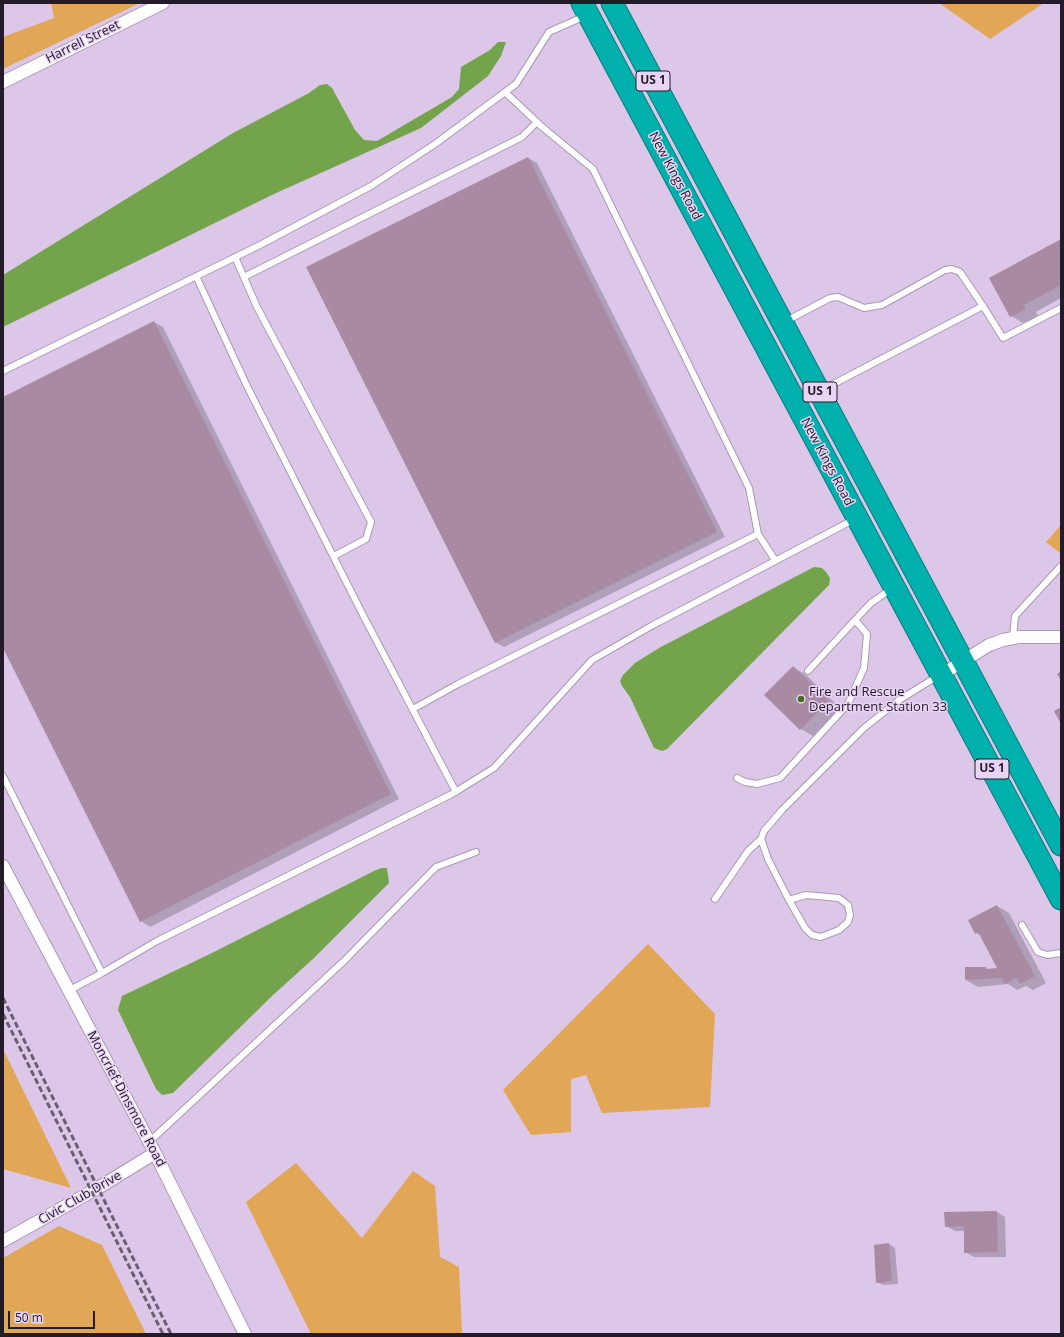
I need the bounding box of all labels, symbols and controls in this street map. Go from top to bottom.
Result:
street label: Harrell Street [43,17,123,67]
road number: US 1 [636,71,670,91]
street label: New Kings Road [645,129,705,223]
road number: US 1 [803,382,837,402]
street label: New Kings Road [797,415,857,509]
place label: Fire and Rescue Department Station 33 [809,684,947,715]
marker: Fire and Rescue Department Station 33 [796,694,806,704]
road number: US 1 [975,759,1009,779]
street label: Moncrief-Dinsmore Road [83,1028,169,1170]
street label: Civic Club Drive [36,1168,124,1228]
scale bar [10,1303,97,1329]
text: 50 m [15,1309,43,1326]

